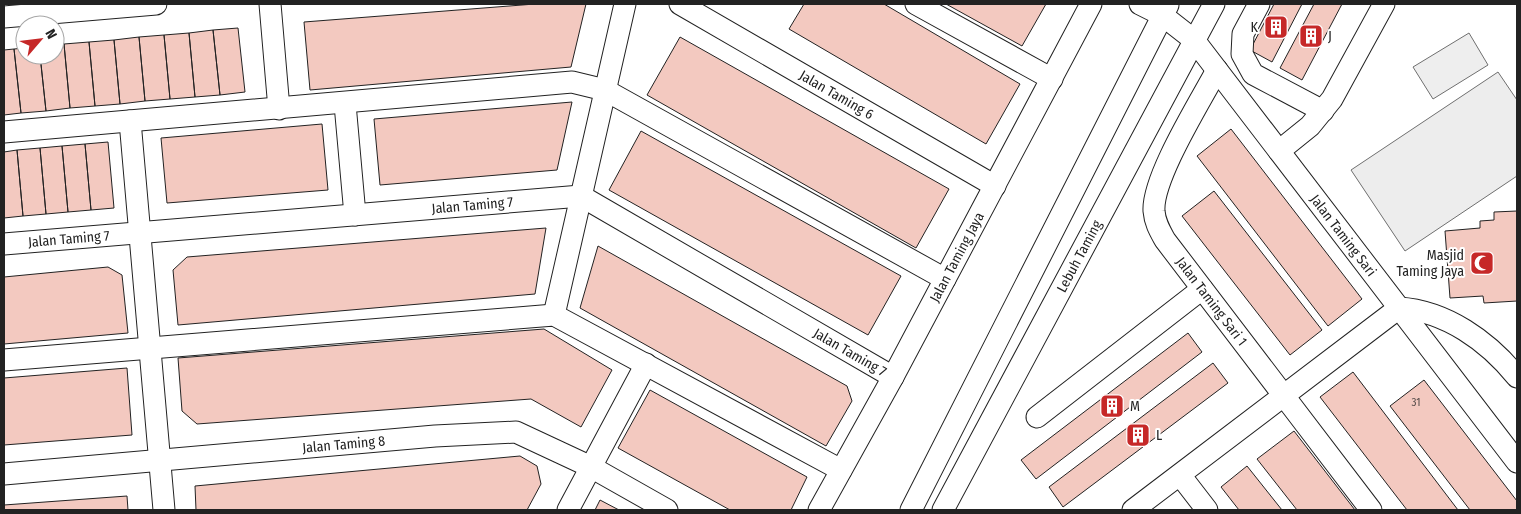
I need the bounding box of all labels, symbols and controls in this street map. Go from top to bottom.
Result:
building icon: K [1263,14,1289,40]
north arrow [15,15,65,65]
place label: K [1251,19,1259,36]
building icon: J [1298,23,1324,49]
text: N [42,26,61,42]
place label: J [1328,28,1332,45]
street label: Jalan Taming 6 [796,67,877,123]
street label: Jalan Taming Sari [1306,191,1380,280]
street label: Jalan Taming 7 [431,194,514,217]
street label: Jalan Taming Jaya [926,209,988,305]
street label: Lebuh Taming [1053,217,1106,295]
street label: Jalan Taming 7 [27,227,111,251]
place label: Masjid Taming Jaya [1396,247,1464,280]
mosque icon: Masjid Taming Jaya [1469,250,1495,276]
street label: Jalan Taming Sari 1 [1172,254,1251,349]
street label: Jalan Taming 7 [810,325,890,381]
building icon: M [1099,393,1125,419]
house number: 31 [1412,396,1421,409]
place label: M [1130,398,1140,415]
building icon: L [1125,422,1151,448]
place label: L [1156,427,1162,444]
street label: Jalan Taming 8 [302,432,386,457]

